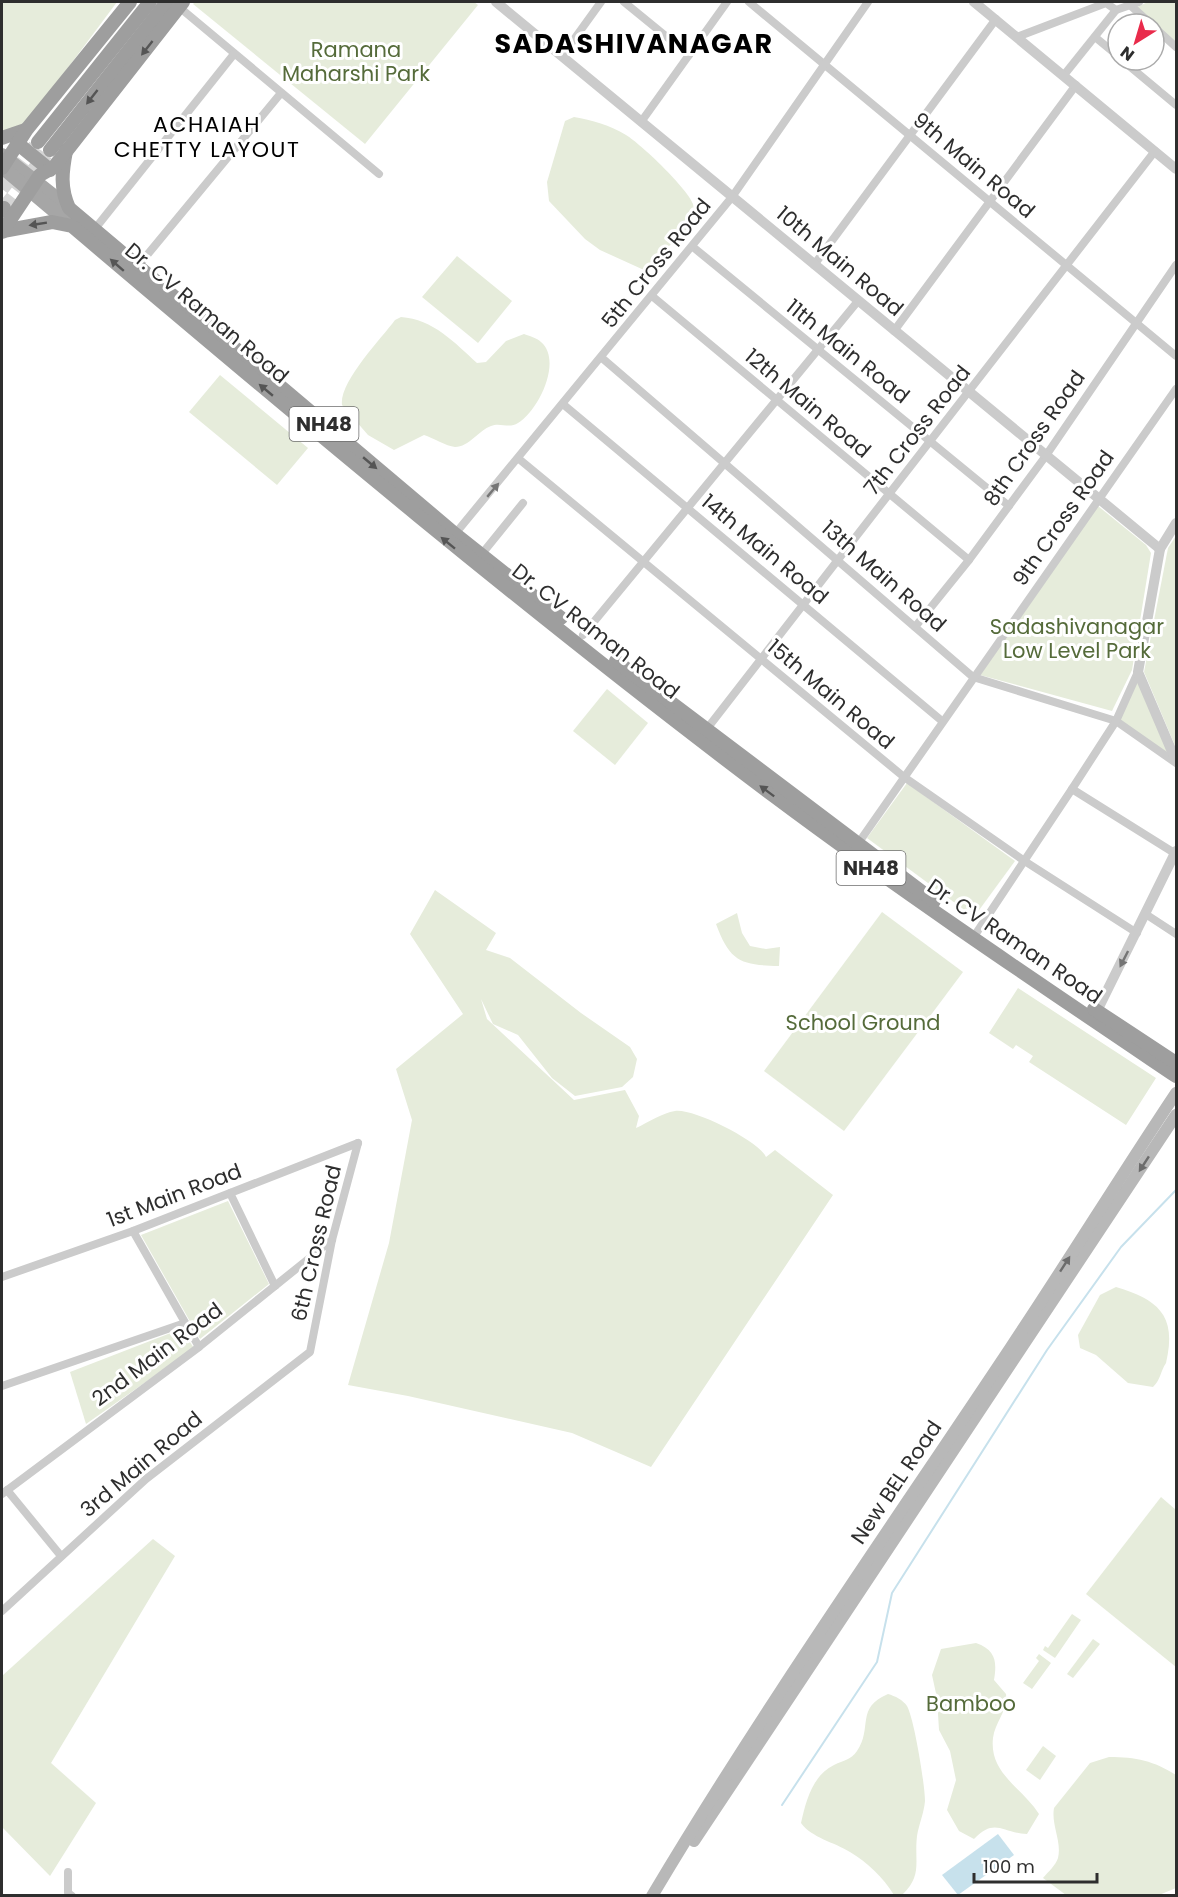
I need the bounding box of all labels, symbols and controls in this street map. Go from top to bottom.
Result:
north arrow [1106,12,1166,72]
district label: SADASHIVANAGAR [494,25,774,62]
park label: Ramana Maharshi Park [282,35,430,88]
one-way arrow [141,40,153,55]
text: N [1116,41,1139,66]
one-way arrow [86,89,98,104]
street label: 9th Main Road [907,105,1041,225]
district label: ACHAIAH CHETTY LAYOUT [114,109,300,165]
street label: 5th Cross Road [595,192,717,334]
street label: 10th Main Road [770,199,910,323]
one-way arrow [28,219,47,228]
street label: Dr. CV Raman Road [119,236,295,390]
one-way arrow [109,258,125,271]
street label: 11th Main Road [780,292,916,410]
street label: 12th Main Road [739,342,877,464]
street label: 7th Cross Road [857,359,977,501]
street label: 8th Cross Road [976,364,1092,512]
one-way arrow [258,384,274,397]
road number: NH48 [290,407,358,441]
street label: 9th Cross Road [1005,444,1121,592]
one-way arrow [362,456,378,469]
one-way arrow [486,483,499,498]
street label: 14th Main Road [695,487,835,611]
street label: 13th Main Road [815,514,953,638]
one-way arrow [440,537,455,549]
street label: Dr. CV Raman Road [506,556,686,706]
park label: Sadashivanagar Low Level Park [990,612,1164,665]
street label: 15th Main Road [761,632,901,756]
one-way arrow [759,785,774,797]
road number: NH48 [836,851,906,885]
street label: Dr. CV Raman Road [922,872,1108,1010]
one-way arrow [1119,951,1129,968]
park label: School Ground [786,1008,940,1037]
street label: 1st Main Road [103,1156,245,1234]
one-way arrow [1139,1156,1150,1172]
street label: 6th Cross Road [284,1162,348,1324]
one-way arrow [1059,1256,1070,1272]
street label: 2nd Main Road [86,1295,228,1413]
street label: 3rd Main Road [74,1404,208,1524]
street label: New BEL Road [844,1414,948,1550]
park label: Bamboo [926,1689,1016,1718]
scale bar [974,1846,1097,1884]
text: 100 m [983,1854,1035,1879]

